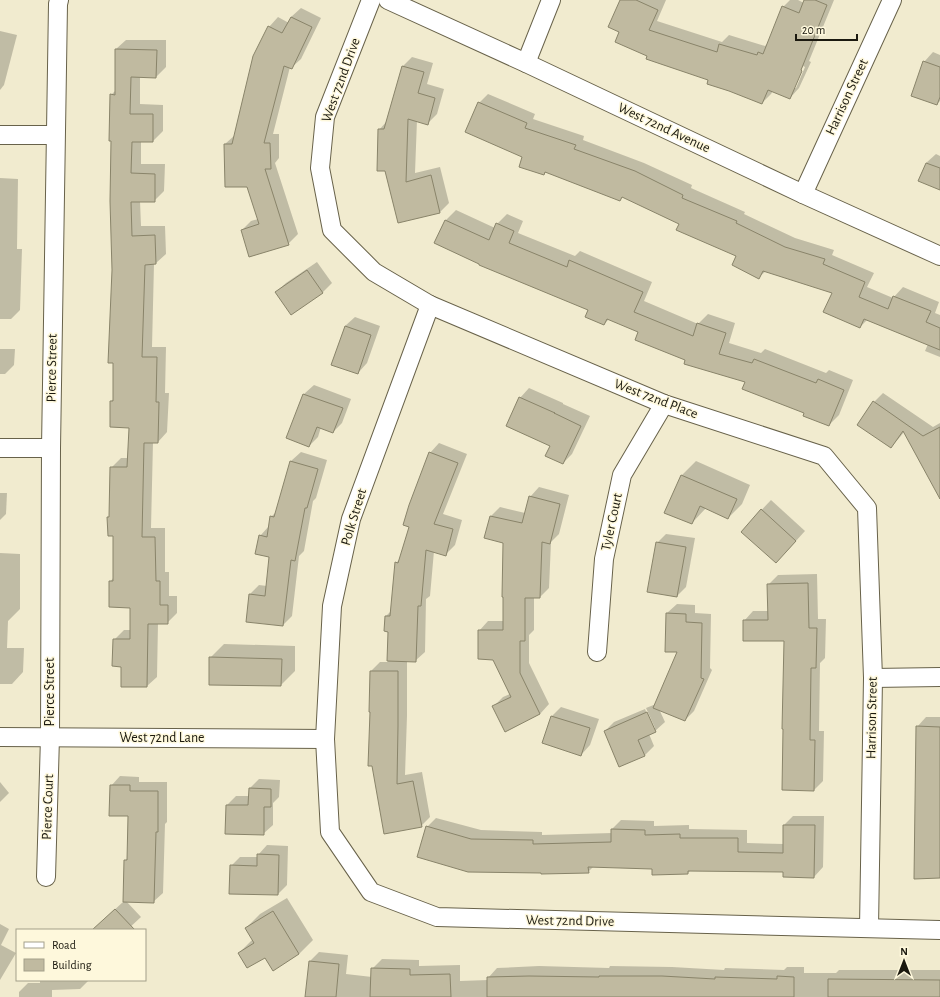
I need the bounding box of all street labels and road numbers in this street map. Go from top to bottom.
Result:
street label: West 72nd Drive [319,36,363,124]
street label: Harrison Street [823,56,871,137]
street label: West 72nd Avenue [616,101,712,155]
street label: Pierce Street [44,333,60,402]
street label: West 72nd Place [612,377,700,421]
street label: Polk Street [339,486,369,547]
street label: Tyler Court [599,491,625,552]
street label: Pierce Street [43,657,57,726]
street label: Harrison Street [864,676,880,759]
street label: West 72nd Lane [119,731,205,745]
street label: Pierce Court [40,773,56,840]
street label: West 72nd Drive [526,913,614,929]

